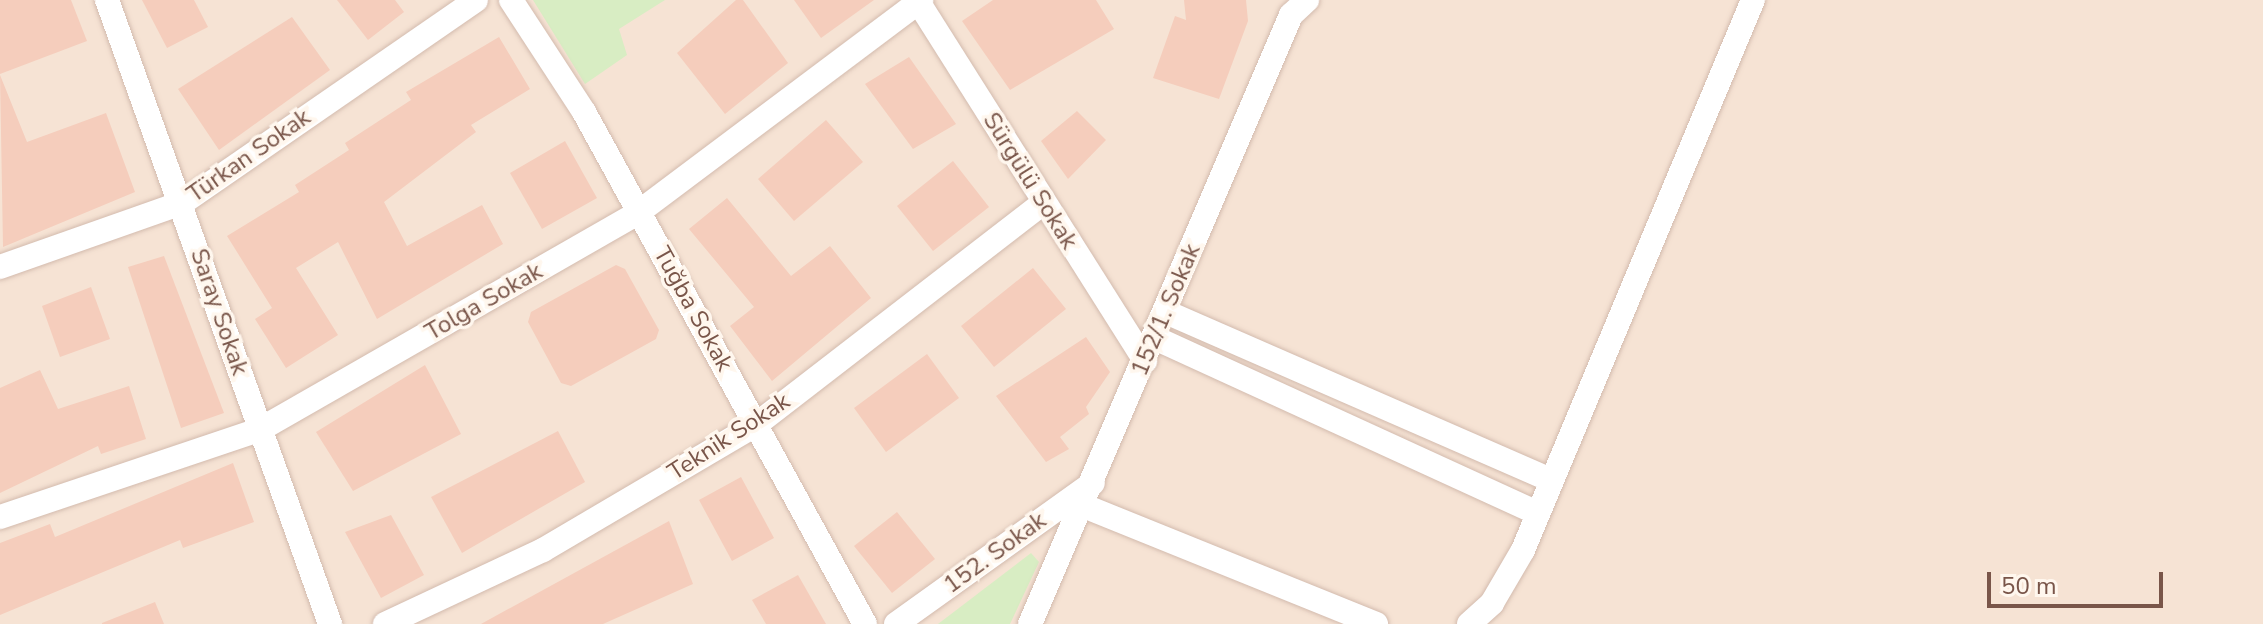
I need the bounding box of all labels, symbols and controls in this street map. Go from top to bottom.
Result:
street label: Türkan Sokak [182,103,316,209]
street label: Sürgülü Sokak [977,107,1083,255]
street label: 152/1. Sokak [1125,240,1207,380]
street label: Tuğba Sokak [647,242,739,376]
street label: Saray Sokak [184,245,254,379]
street label: Tolga Sokak [420,257,548,347]
street label: Teknik Sokak [663,387,795,487]
street label: 152. Sokak [938,506,1052,600]
scale bar [1991,556,2167,606]
text: 50 m [2001,570,2057,602]

